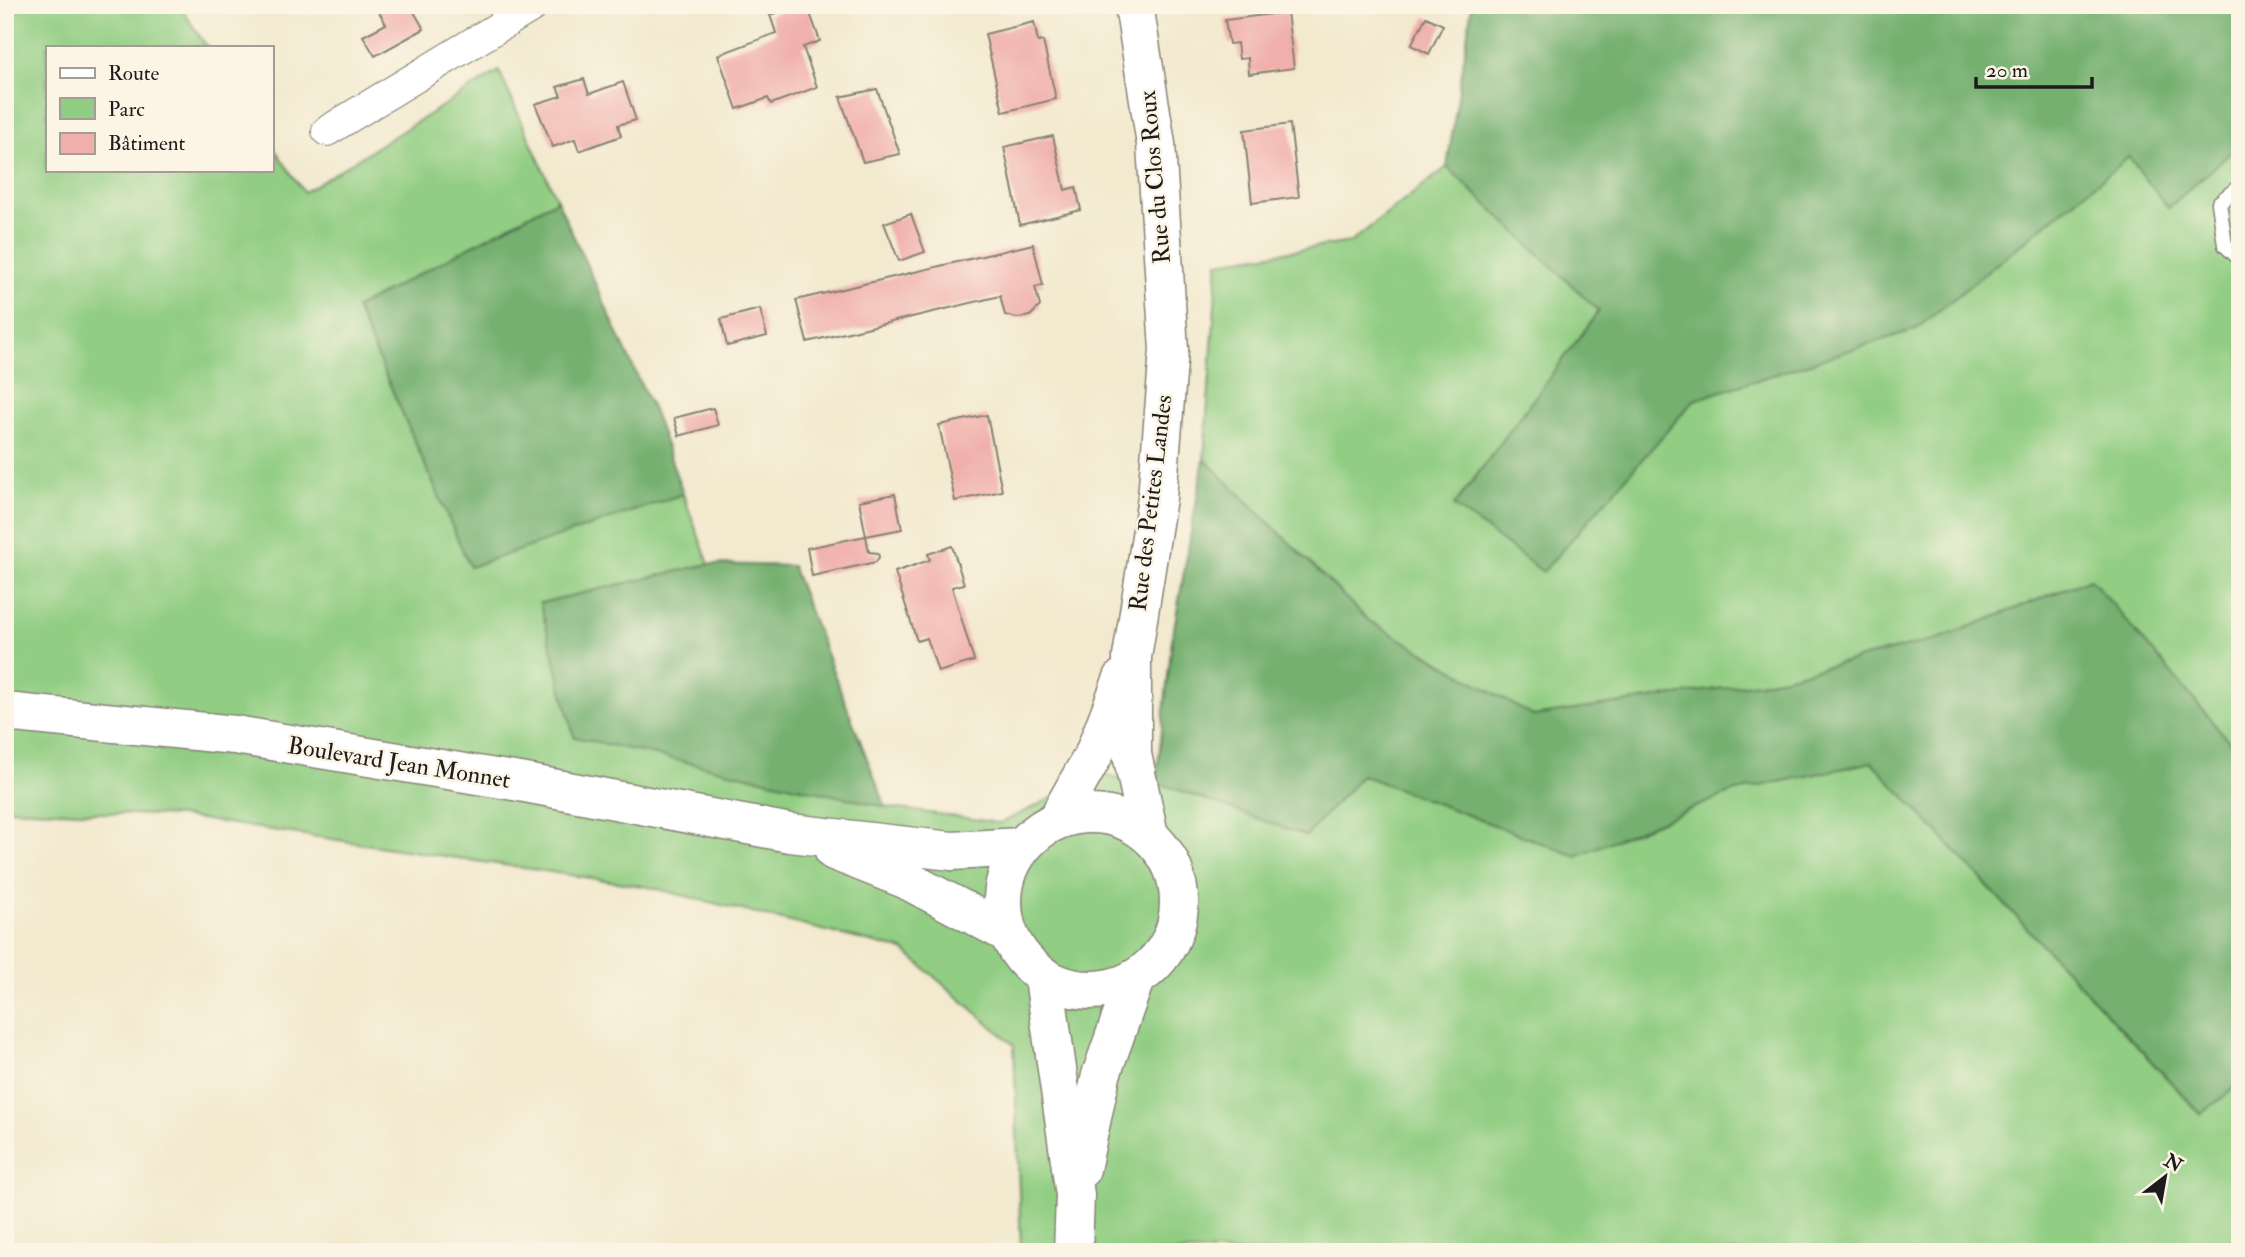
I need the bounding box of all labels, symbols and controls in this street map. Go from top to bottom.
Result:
legend [46,46,273,172]
scale bar [1976,46,2091,90]
text: 20 m [1986,57,2028,84]
text: Route [108,60,160,87]
street label: Rue du Clos Roux [1132,89,1178,265]
text: Parc [108,96,145,123]
text: Bâtiment [108,130,185,157]
street label: Rue des Petites Landes [1122,393,1180,613]
street label: Boulevard Jean Monnet [285,730,513,796]
north arrow [2130,1142,2200,1212]
text: N [2159,1148,2188,1178]

